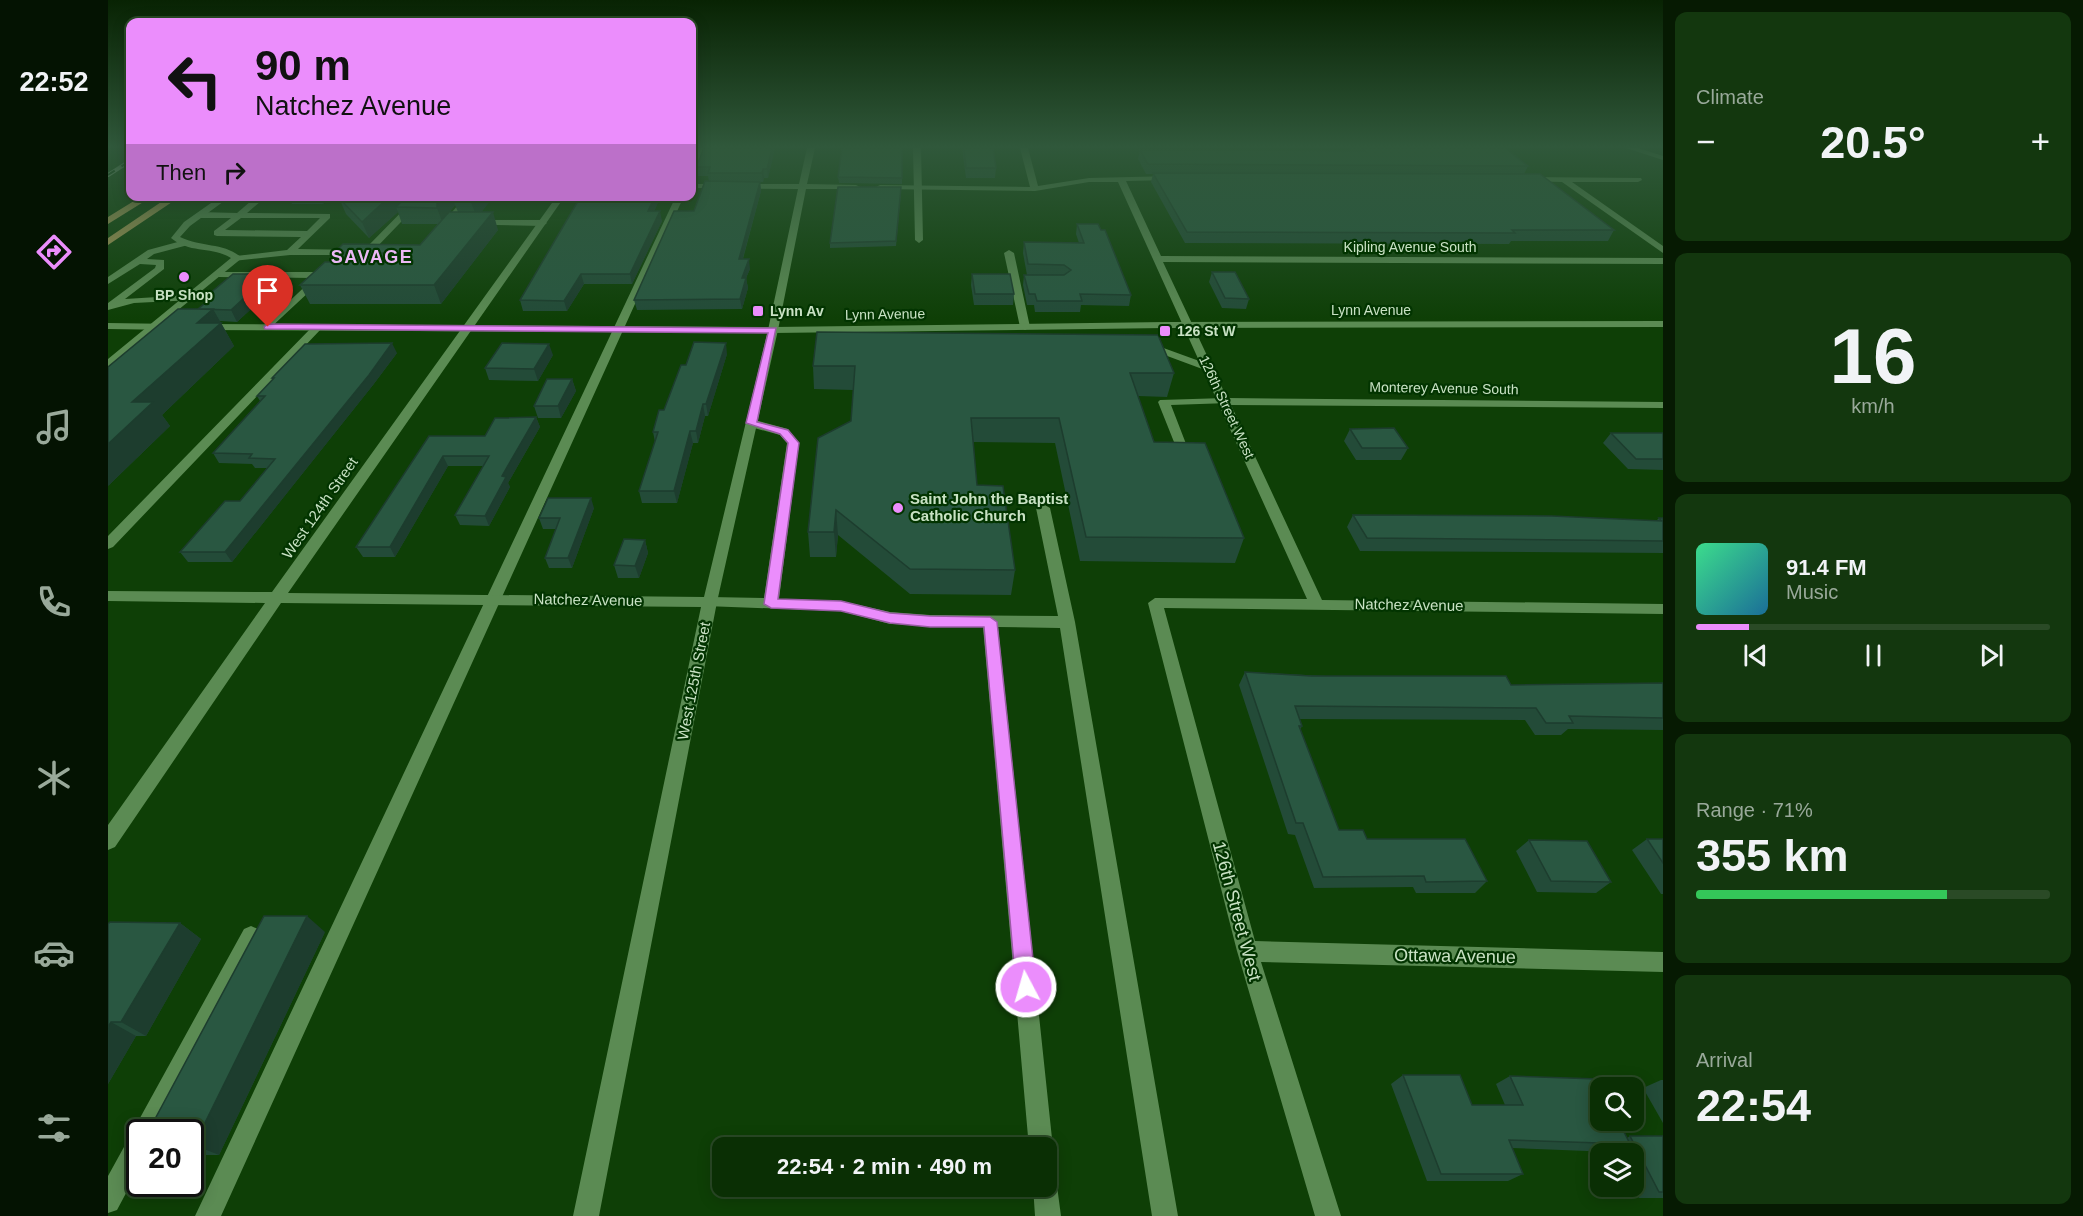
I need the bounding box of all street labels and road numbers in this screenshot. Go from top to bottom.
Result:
street label: Kipling Avenue South [1344,239,1476,255]
street label: Lynn Avenue [1331,302,1411,318]
street label: Lynn Avenue [845,305,925,323]
street label: 126th Street West [1196,353,1258,461]
street label: Monterey Avenue South [1369,379,1519,397]
street label: West 124th Street [278,453,361,562]
street label: Natchez Avenue [533,590,643,609]
street label: Natchez Avenue [1354,595,1464,614]
street label: West 125th Street [674,620,713,741]
street label: 126th Street West [1209,839,1265,983]
street label: Ottawa Avenue [1394,945,1516,967]

